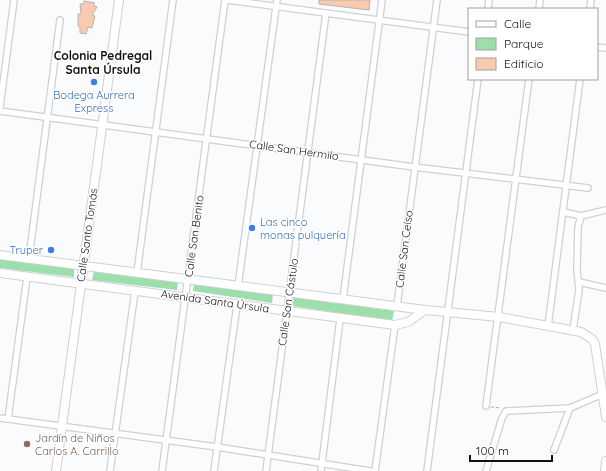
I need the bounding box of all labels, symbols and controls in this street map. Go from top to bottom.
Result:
legend [468,8,598,80]
text: Calle [504,16,532,31]
text: Parque [504,36,544,51]
district label: Colonia Pedregal Santa Úrsula [54,48,152,77]
text: Edificio [504,56,544,71]
marker: Bodega Aurrera Express [89,77,99,87]
place label: Bodega Aurrera Express [53,88,135,115]
street label: Calle San Hermilo [248,137,340,163]
street label: Calle Santo Tomás [74,187,100,283]
street label: Calle San Benito [181,194,207,278]
street label: Calle San Celso [392,209,416,289]
place label: Las cinco monas pulquería [260,215,346,242]
marker: Las cinco monas pulquería [247,223,257,233]
place label: Truper [9,243,44,257]
marker: Truper [46,245,56,255]
street label: Calle San Cástulo [275,257,301,347]
street label: Avenida Santa Úrsula [160,286,270,316]
place label: Jardín de Niños Carlos A. Carrillo [35,431,119,458]
scale bar [470,437,552,463]
marker: Jardín de Niños Carlos A. Carrillo [22,439,32,449]
text: 100 m [476,443,509,458]

